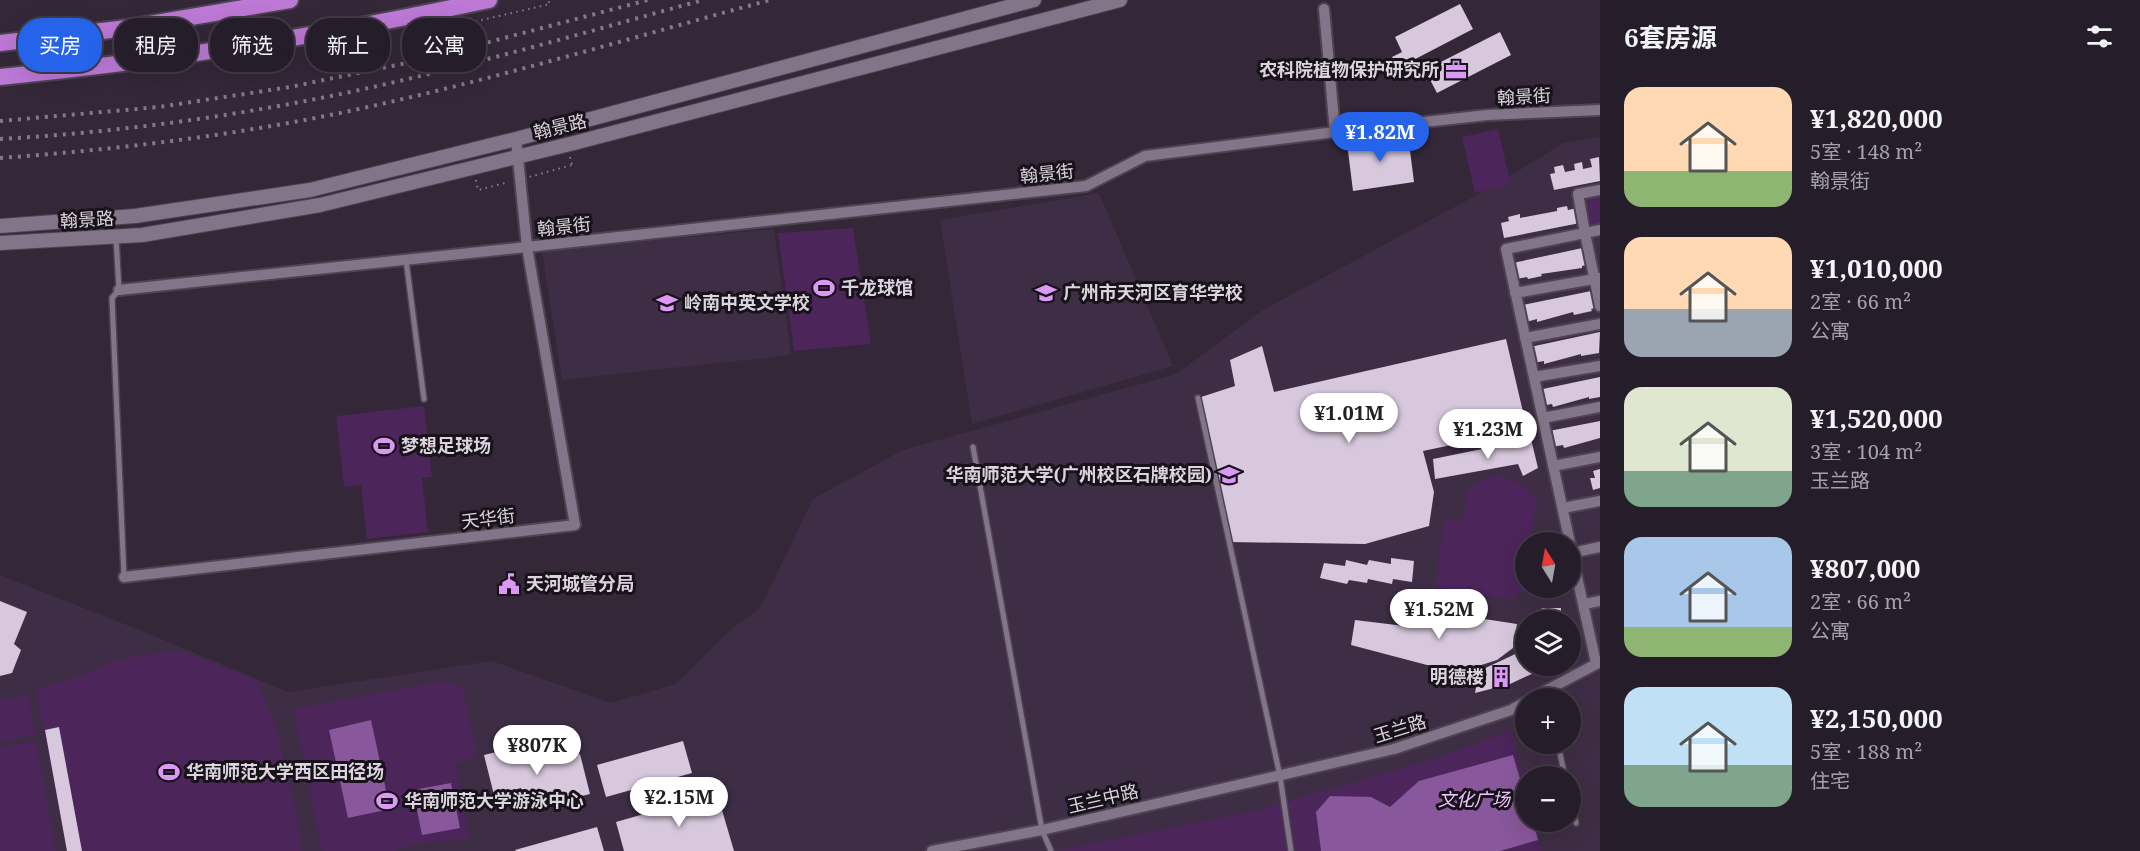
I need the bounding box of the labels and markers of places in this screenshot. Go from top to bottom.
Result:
place label: 农科院植物保护研究所 [1259,57,1439,81]
office icon: 农科院植物保护研究所 [1444,58,1468,82]
pin: ¥1.82M [1331,112,1429,163]
place label: 千龙球馆 [841,275,913,299]
sports icon: 千龙球馆 [812,276,836,300]
place label: 广州市天河区育华学校 [1063,280,1243,304]
school or university icon: 广州市天河区育华学校 [1034,281,1058,305]
place label: 岭南中英文学校 [684,290,810,314]
school or university icon: 岭南中英文学校 [655,291,679,315]
pin: ¥1.01M [1300,393,1398,444]
pin: ¥1.23M [1439,409,1537,460]
place label: 梦想足球场 [401,433,491,457]
sports icon: 梦想足球场 [372,434,396,458]
place label: 华南师范大学(广州校区石牌校园) [946,462,1212,486]
school or university icon: 华南师范大学(广州校区石牌校园) [1217,463,1241,487]
place label: 天河城管分局 [526,571,634,595]
public building icon: 天河城管分局 [497,572,521,596]
pin: ¥1.52M [1390,589,1488,640]
place label: 明德楼 [1430,664,1484,688]
building icon: 明德楼 [1489,665,1513,689]
pin: ¥807K [495,725,579,776]
place label: 华南师范大学西区田径场 [186,759,384,783]
sports icon: 华南师范大学西区田径场 [157,760,181,784]
pin: ¥2.15M [630,777,728,828]
place label: 华南师范大学游泳中心 [404,788,584,812]
sports icon: 华南师范大学游泳中心 [375,789,399,813]

